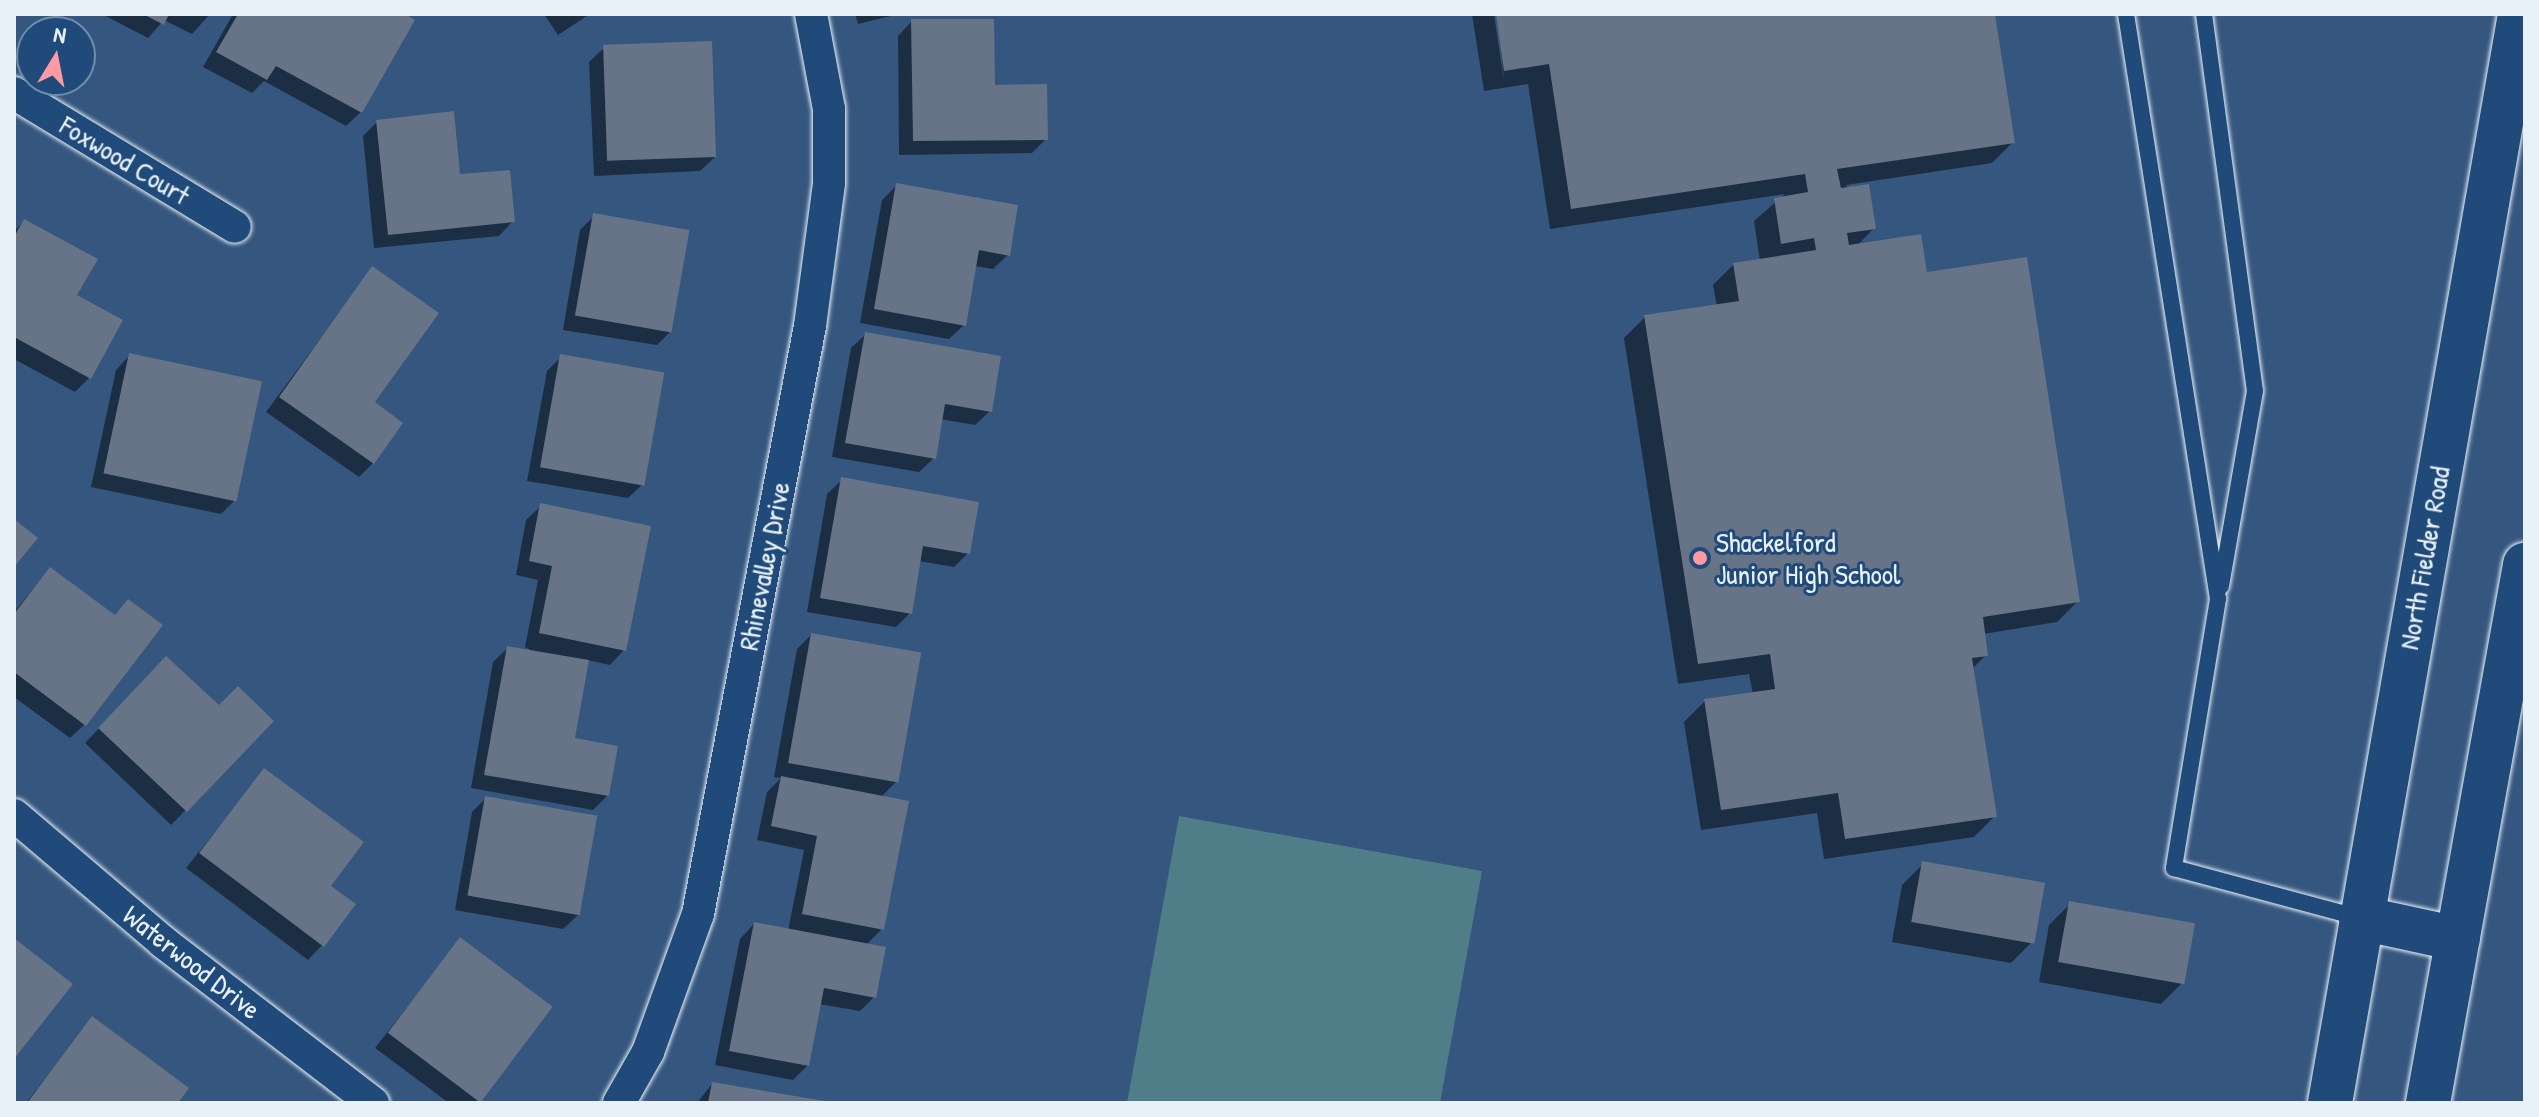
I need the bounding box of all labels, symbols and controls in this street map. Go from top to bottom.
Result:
north arrow [16,16,96,96]
text: N [51,19,68,50]
street label: Foxwood Court [54,108,196,212]
street label: North Fielder Road [2391,464,2457,652]
street label: Rhinevalley Drive [731,479,797,653]
place label: Shackelford Junior High School [1716,525,1901,591]
marker: Shackelford Junior High School [1691,549,1709,567]
street label: Waterwood Drive [117,898,267,1026]

